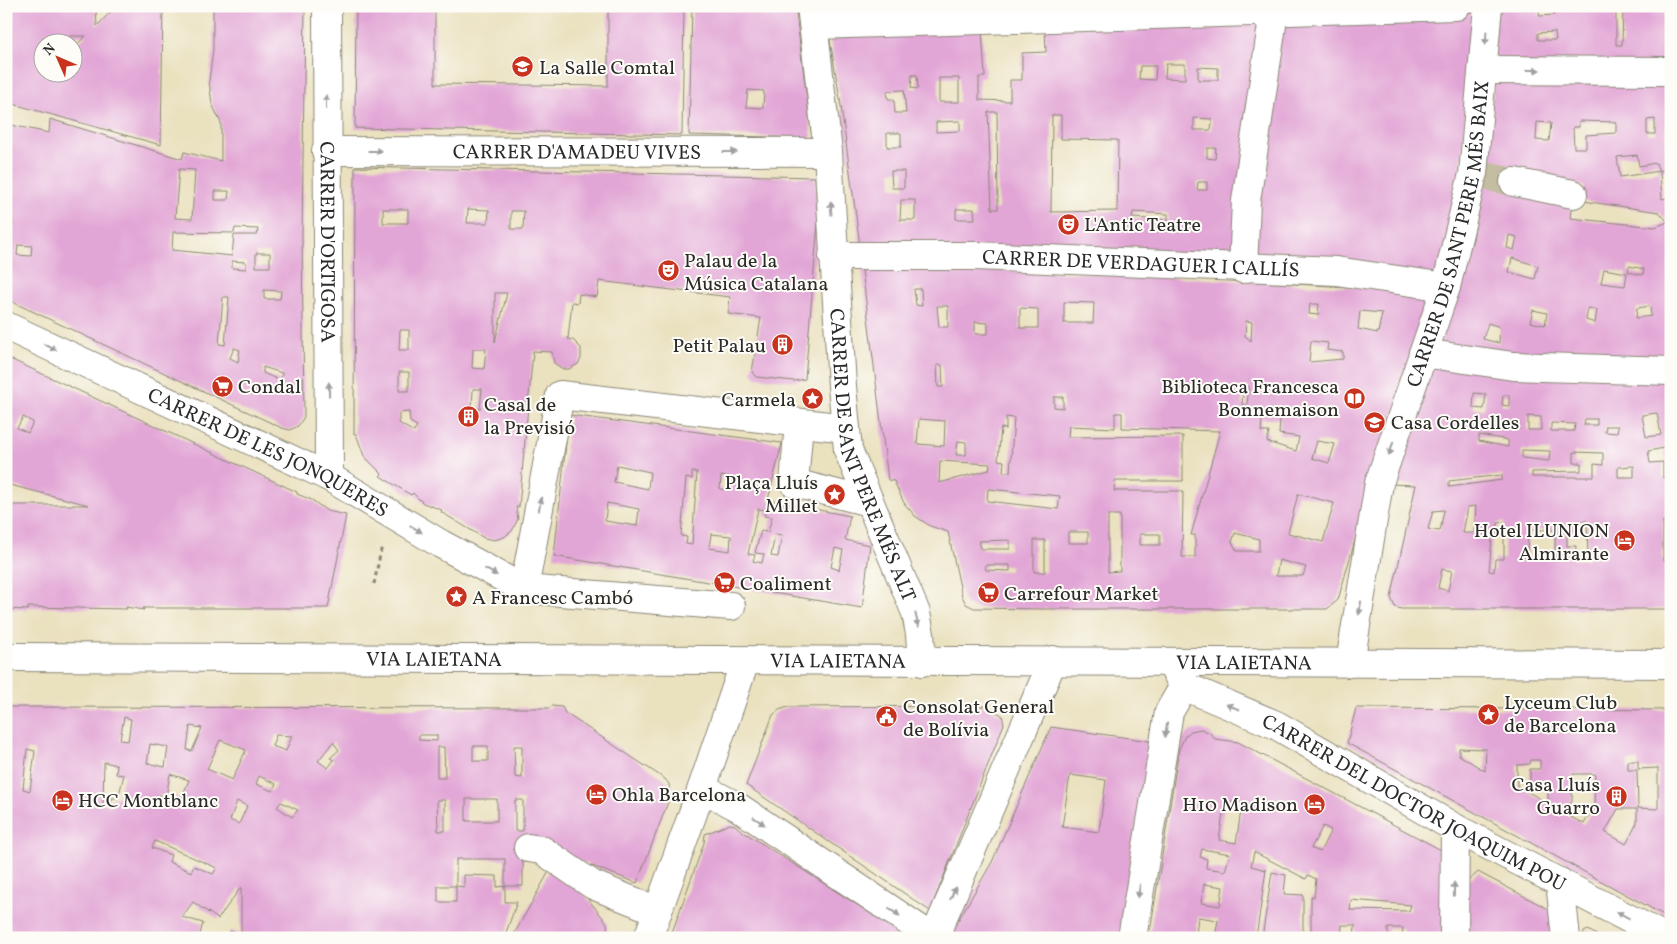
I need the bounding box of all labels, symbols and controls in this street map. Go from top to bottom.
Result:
one-way arrow [1482,31,1490,47]
north arrow [32,32,82,82]
text: N [40,40,60,60]
school or university icon: La Salle Comtal [511,55,535,79]
place label: La Salle Comtal [539,55,675,83]
one-way arrow [1525,66,1541,74]
street label: CARRER DE SANT PERE MÉS BAIX [1401,79,1497,392]
one-way arrow [322,94,330,110]
street label: CARRER D'AMADEU VIVES [453,139,701,168]
street label: CARRER D'ORTIGOSA [312,141,340,343]
one-way arrow [367,147,383,155]
one-way arrow [722,148,738,156]
one-way arrow [826,199,834,215]
theatre icon: L'Antic Teatre [1056,212,1080,236]
place label: L'Antic Teatre [1084,212,1201,240]
street label: CARRER DE VERDAGUER I CALLÍS [982,244,1300,285]
place label: Palau de la Música Catalana [684,248,829,299]
theatre icon: Palau de la Música Catalana [656,259,680,283]
street label: CARRER DE SANT PERE MÉS ALT [821,308,922,607]
place label: Petit Palau [672,333,766,361]
building icon: Petit Palau [770,333,794,357]
one-way arrow [43,343,57,351]
supermarket icon: Condal [210,374,234,398]
place label: Condal [238,374,301,402]
place label: Biblioteca Francesca Bonnemaison [1161,374,1339,425]
one-way arrow [325,381,333,397]
street label: CARRER DE LES JONQUERES [142,382,393,525]
library icon: Biblioteca Francesca Bonnemaison [1343,386,1367,410]
place label: Carmela [721,387,796,415]
place icon: Carmela [800,387,824,411]
place label: Casal de la Previsió [484,392,575,443]
building icon: Casal de la Previsió [456,404,480,428]
school or university icon: Casa Cordelles [1363,410,1387,434]
place label: Casa Cordelles [1391,410,1519,438]
one-way arrow [1387,441,1394,456]
place label: Plaça Lluís Millet [725,470,818,521]
place icon: Plaça Lluís Millet [822,482,846,506]
one-way arrow [536,496,544,512]
place label: Hotel ILUNION Almirante [1474,518,1609,569]
one-way arrow [410,525,423,534]
hotel icon: Hotel ILUNION Almirante [1613,529,1637,553]
one-way arrow [484,568,499,576]
supermarket icon: Coaliment [712,571,736,595]
place label: Coaliment [740,571,832,599]
supermarket icon: Carrefour Market [976,581,1000,605]
place label: Carrefour Market [1004,581,1158,609]
place icon: A Francesc Cambó [444,585,468,609]
place label: A Francesc Cambó [472,585,633,613]
one-way arrow [1356,600,1364,616]
one-way arrow [913,612,921,627]
street label: VIA LAIETANA [366,647,502,675]
street label: VIA LAIETANA [770,648,906,677]
street label: VIA LAIETANA [1176,650,1312,678]
place label: Lyceum Club de Barcelona [1504,690,1617,741]
place label: Consolat General de Bolívia [903,694,1054,745]
one-way arrow [1226,702,1240,710]
place icon: Lyceum Club de Barcelona [1476,702,1500,726]
public building icon: Consolat General de Bolívia [875,705,899,729]
street label: CARRER DEL DOCTOR JOAQUIM POU [1257,709,1570,899]
one-way arrow [1161,723,1169,739]
place label: Casa Lluís Guarro [1511,772,1600,823]
hotel icon: Ohla Barcelona [584,782,608,806]
place label: Ohla Barcelona [612,782,746,810]
building icon: Casa Lluís Guarro [1604,784,1628,808]
hotel icon: HCC Montblanc [50,788,74,812]
place label: HCC Montblanc [78,788,218,816]
place label: H10 Madison [1182,792,1298,820]
hotel icon: H10 Madison [1302,792,1326,816]
one-way arrow [753,816,766,826]
one-way arrow [1450,881,1458,897]
one-way arrow [1135,883,1143,899]
one-way arrow [950,886,958,900]
one-way arrow [888,907,901,916]
one-way arrow [1616,911,1631,919]

